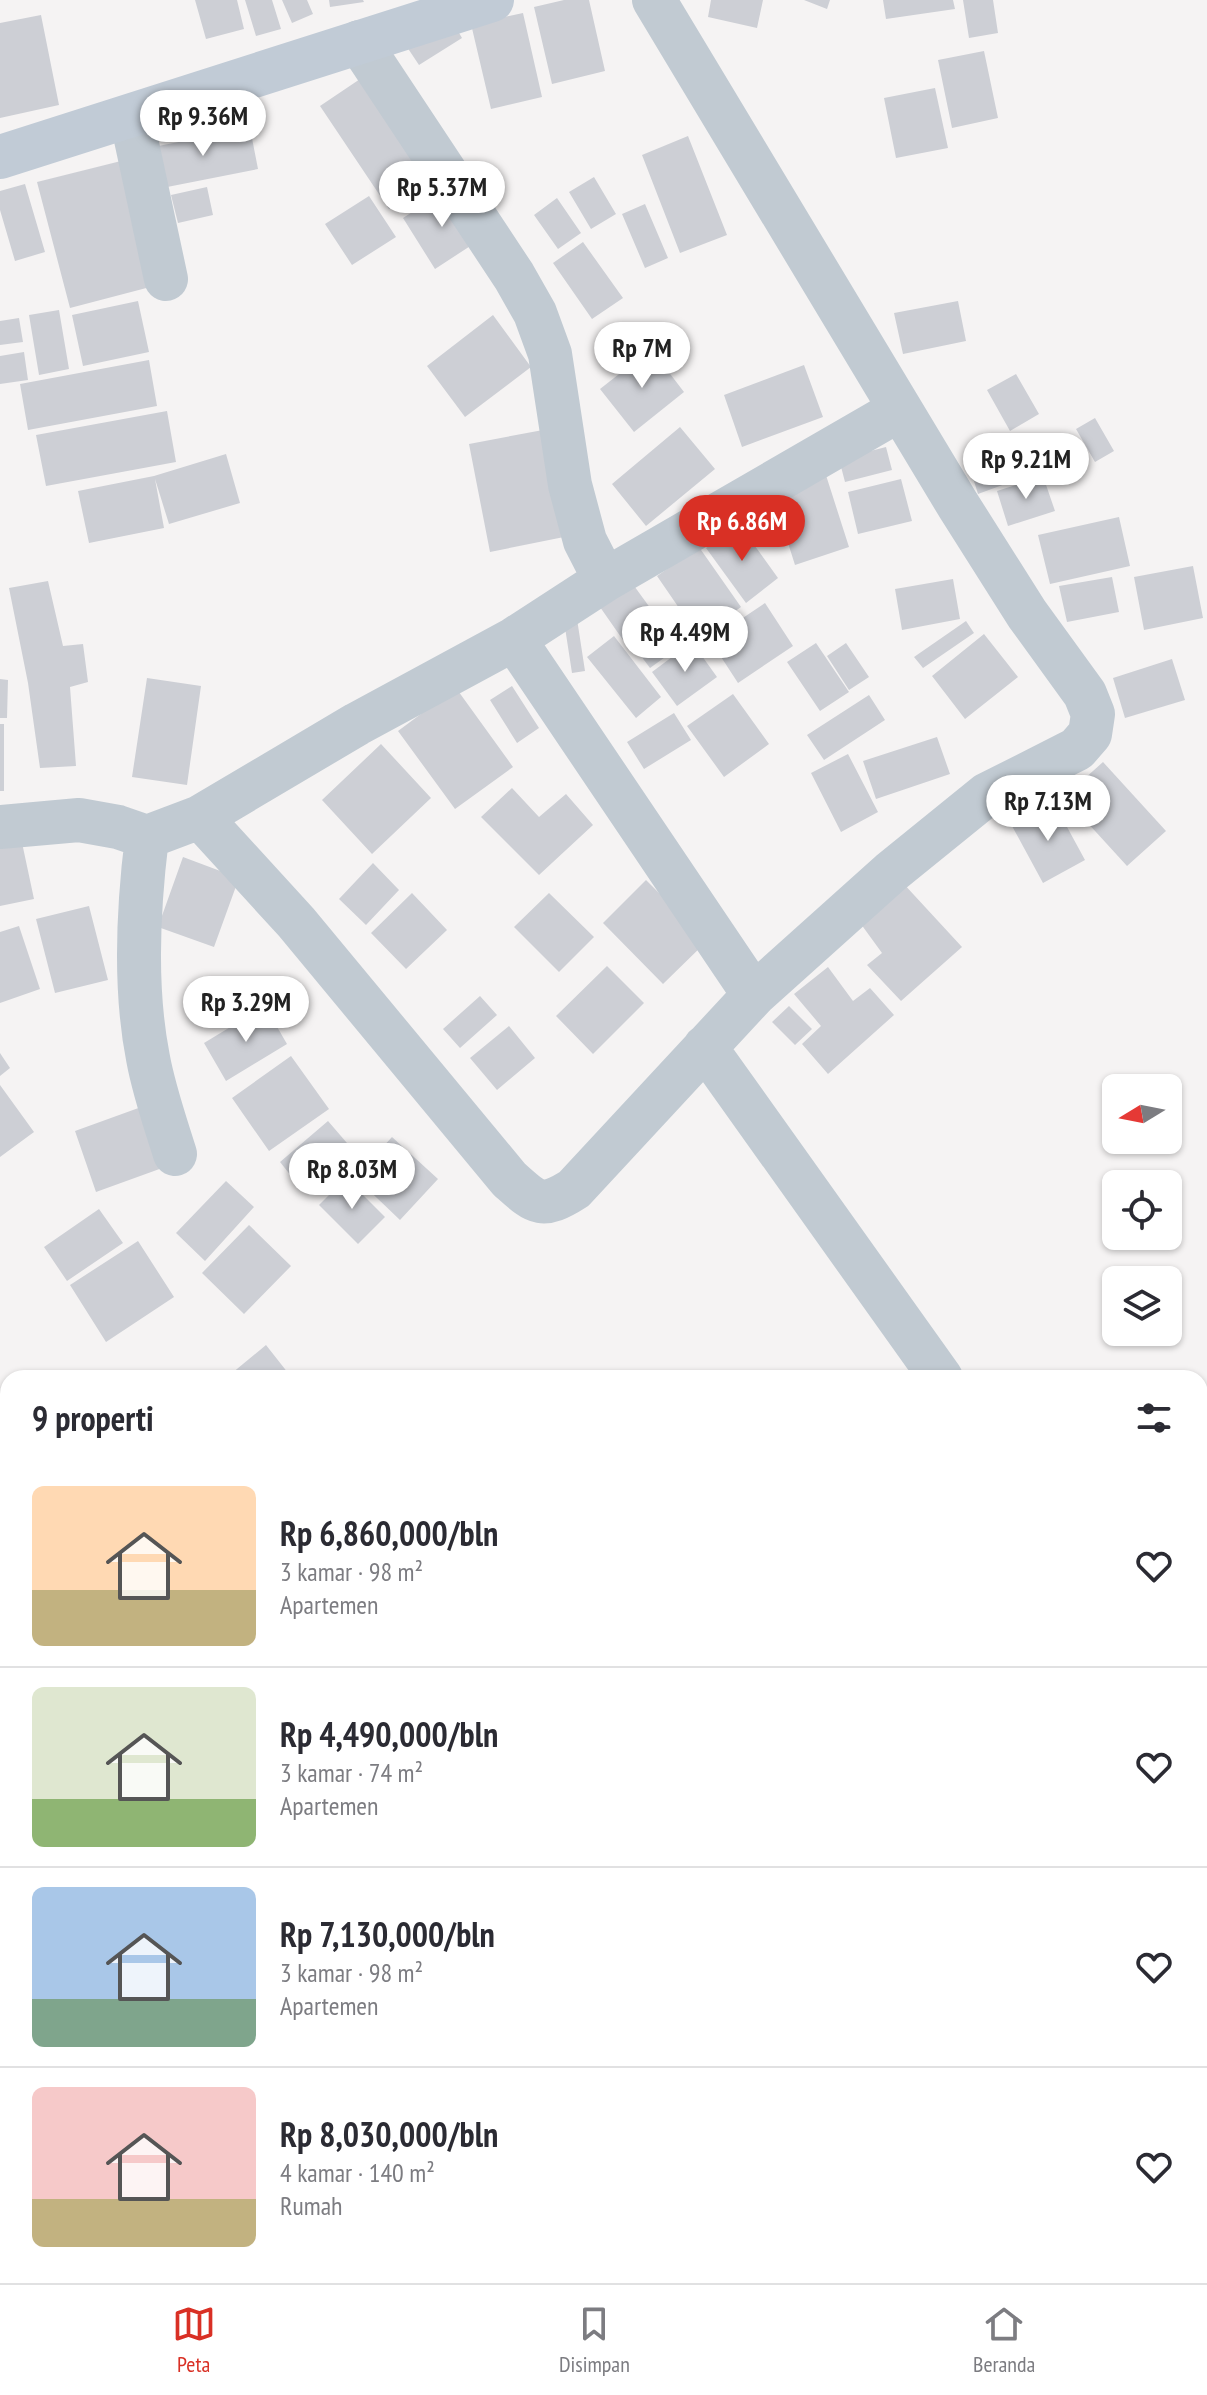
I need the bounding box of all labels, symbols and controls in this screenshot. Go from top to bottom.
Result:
pin: Rp 9.36M [120,90,286,158]
text: Rp 9.36M [158,99,248,132]
pin: Rp 5.37M [359,161,525,229]
text: Rp 5.37M [397,170,487,203]
pin: Rp 7M [586,322,698,390]
text: Rp 7M [612,331,672,364]
pin: Rp 9.21M [943,433,1109,501]
text: Rp 9.21M [981,442,1071,475]
pin: Rp 6.86M [659,495,825,563]
text: Rp 6.86M [697,504,787,537]
pin: Rp 4.49M [602,606,768,674]
text: Rp 4.49M [640,615,730,648]
pin: Rp 7.13M [965,775,1131,843]
text: Rp 7.13M [1004,784,1092,817]
pin: Rp 3.29M [163,976,329,1044]
text: Rp 3.29M [201,985,291,1018]
north arrow [1102,1074,1182,1154]
map controls [1102,1074,1182,1346]
pin: Rp 8.03M [269,1143,435,1211]
text: Rp 8.03M [307,1152,397,1185]
button: locate [1102,1170,1182,1250]
button: layers [1102,1266,1182,1346]
text: 9 properti [32,1396,154,1440]
icon: filters [1132,1396,1176,1440]
text: Rp 6,860,000/bln [280,1511,498,1555]
icon: home [96,1518,192,1614]
icon: heart [1132,1544,1176,1588]
text: 3 kamar · 98 m² [280,1555,423,1588]
text: Apartemen [280,1588,379,1621]
text: Rp 4,490,000/bln [280,1712,498,1756]
icon: home [96,1719,192,1815]
icon: heart [1132,1745,1176,1789]
text: 3 kamar · 74 m² [280,1756,423,1789]
text: Apartemen [280,1789,379,1822]
text: Rp 7,130,000/bln [280,1912,495,1956]
icon: home [96,1919,192,2015]
icon: heart [1132,1945,1176,1989]
text: 3 kamar · 98 m² [280,1956,423,1989]
text: Apartemen [280,1989,379,2022]
text: Rp 8,030,000/bln [280,2112,498,2156]
icon: home [96,2119,192,2215]
icon: heart [1132,2145,1176,2189]
text: 4 kamar · 140 m² [280,2156,435,2189]
text: Rumah [280,2189,343,2222]
tab: Peta [172,2302,216,2378]
tab: Disimpan [559,2302,630,2378]
tab: Beranda [973,2302,1035,2378]

